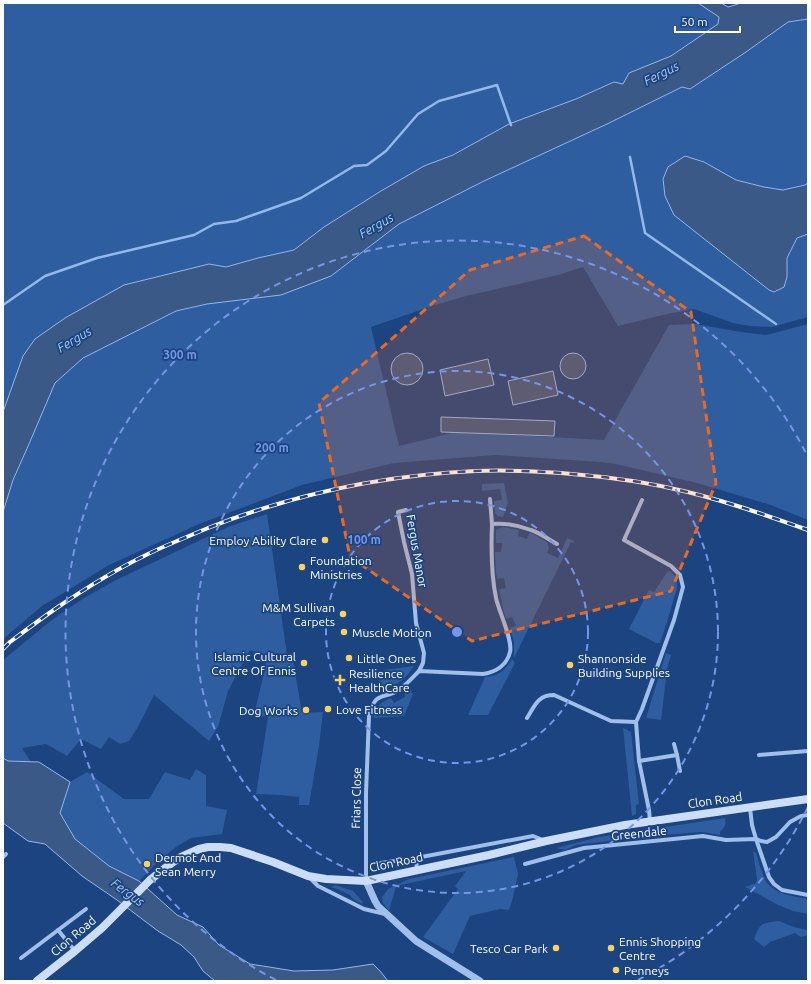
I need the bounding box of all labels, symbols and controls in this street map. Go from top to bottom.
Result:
scale bar [675,8,740,34]
text: 50 m [681,15,708,28]
water label: Fergus [641,58,681,88]
water label: Fergus [356,209,396,240]
water label: Fergus [54,323,94,355]
text: 300 m [163,348,197,361]
text: 200 m [255,441,289,454]
street label: Fergus Manor [404,513,430,589]
text: 100 m [347,533,381,546]
place label: Employ Ability Clare [209,534,317,547]
marker: Employ Ability Clare [320,535,330,545]
place label: Foundation Ministries [310,554,372,581]
marker: Foundation Ministries [297,562,307,572]
place label: M&M Sullivan Carpets [262,601,335,628]
marker: M&M Sullivan Carpets [338,609,348,619]
centre of rings [450,625,464,639]
place label: Muscle Motion [352,626,432,639]
marker: Muscle Motion [339,627,349,637]
place label: Islamic Cultural Centre Of Ennis [211,650,296,677]
place label: Little Ones [357,652,416,665]
place label: Shannonside Building Supplies [578,652,670,679]
marker: Little Ones [344,653,354,663]
marker: Islamic Cultural Centre Of Ennis [299,658,309,668]
marker: Shannonside Building Supplies [565,660,575,670]
place label: Resilience HealthCare [349,667,410,694]
marker: Resilience HealthCare [334,674,346,686]
place label: Love Fitness [336,703,402,716]
place label: Dog Works [239,704,298,717]
marker: Love Fitness [323,704,333,714]
marker: Dog Works [301,705,311,715]
street label: Friars Close [349,767,363,829]
street label: Clon Road [687,790,743,810]
street label: Greendale [611,824,667,842]
street label: Clon Road [368,850,424,874]
place label: Dermot And Sean Merry [155,851,221,878]
marker: Dermot And Sean Merry [142,859,152,869]
water label: Fergus [109,875,148,909]
street label: Clon Road [48,913,98,959]
place label: Ennis Shopping Centre [619,935,701,962]
place label: Tesco Car Park [470,942,548,955]
marker: Tesco Car Park [551,943,561,953]
marker: Ennis Shopping Centre [606,943,616,953]
place label: Penneys [624,964,669,977]
marker: Penneys [611,965,621,975]

